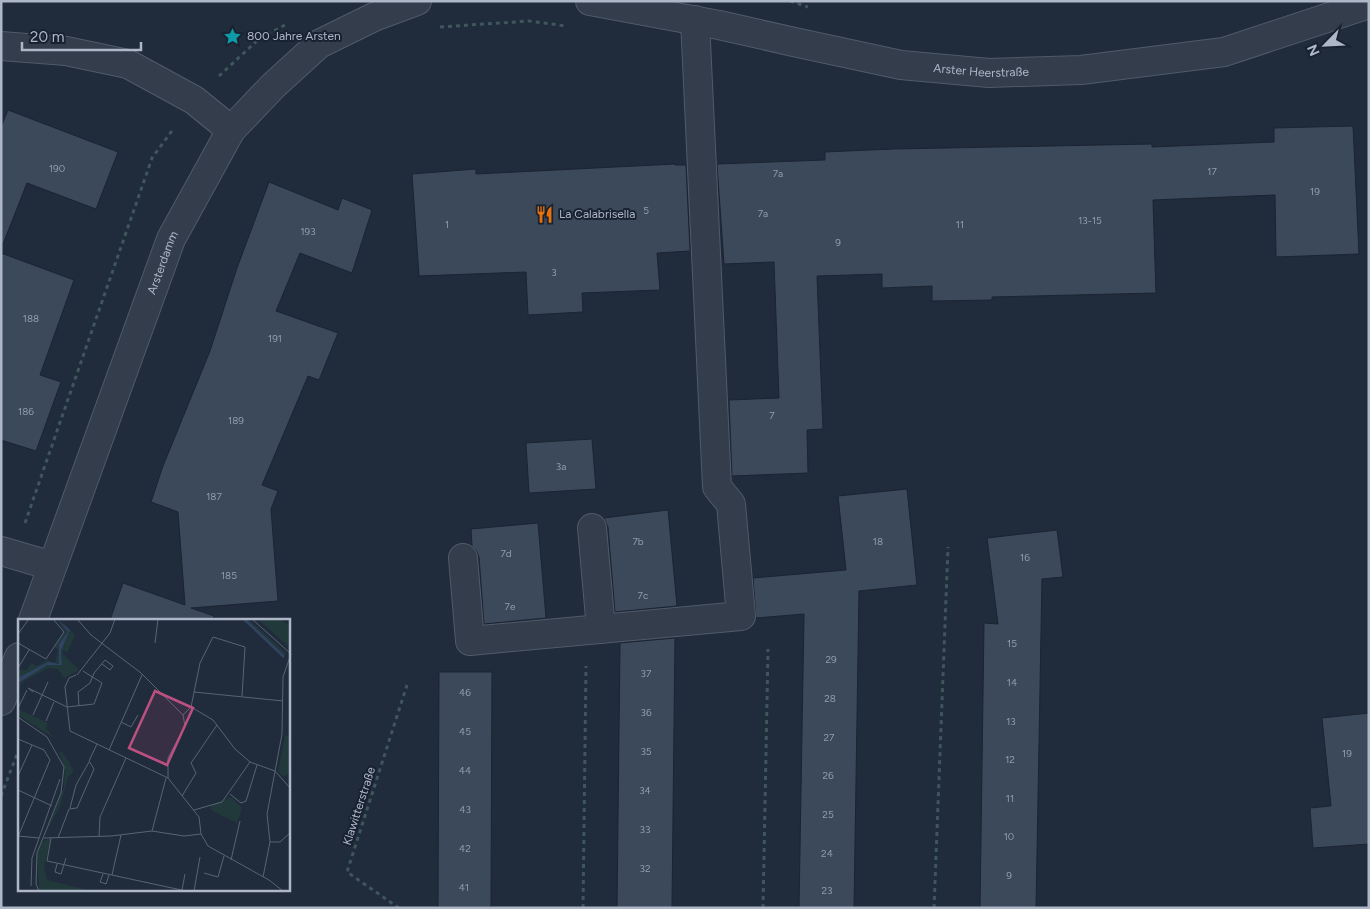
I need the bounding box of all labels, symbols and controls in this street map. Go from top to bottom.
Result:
scale bar [22,20,141,52]
north arrow [1300,20,1350,70]
place icon: 800 Jahre Arsten [223,26,243,46]
text: 20 m [30,28,64,46]
place label: 800 Jahre Arsten [247,29,341,43]
text: N [1304,42,1324,58]
street label: Arster Heerstraße [933,61,1030,80]
house number: 190 [49,162,65,175]
house number: 17 [1207,165,1217,178]
house number: 7a [773,167,783,180]
house number: 19 [1310,185,1320,198]
restaurant icon: La Calabrisella [535,204,555,224]
house number: 5 [643,204,649,217]
place label: La Calabrisella [559,207,635,221]
house number: 7a [758,207,768,220]
house number: 13-15 [1078,214,1102,227]
house number: 1 [445,218,449,231]
house number: 11 [956,218,964,231]
house number: 193 [300,225,316,238]
street label: Arsterdamm [145,229,181,296]
house number: 9 [835,236,841,249]
house number: 3 [551,266,557,279]
house number: 188 [23,312,39,325]
house number: 191 [268,332,282,345]
house number: 186 [18,405,34,418]
house number: 7 [769,409,775,422]
house number: 189 [228,414,244,427]
house number: 3a [556,460,566,473]
house number: 187 [206,490,222,503]
house number: 7b [632,535,644,548]
house number: 18 [873,535,883,548]
house number: 7d [500,547,512,560]
house number: 16 [1020,551,1030,564]
house number: 185 [221,569,237,582]
house number: 7c [638,589,649,602]
house number: 7e [505,600,516,613]
inset map [18,619,290,892]
house number: 15 [1007,637,1017,650]
house number: 29 [825,653,837,666]
house number: 37 [641,667,652,680]
house number: 14 [1007,676,1017,689]
house number: 46 [459,686,471,699]
house number: 28 [824,692,836,705]
house number: 36 [640,706,652,719]
house number: 13 [1006,715,1016,728]
house number: 45 [459,725,471,738]
house number: 27 [824,731,835,744]
house number: 35 [640,745,652,758]
house number: 19 [1342,747,1352,760]
house number: 12 [1005,753,1015,766]
house number: 44 [459,764,471,777]
street label: Klawitterstraße [340,765,378,847]
house number: 26 [822,769,834,782]
house number: 34 [639,784,651,797]
house number: 11 [1006,792,1014,805]
house number: 43 [459,803,471,816]
house number: 25 [822,808,834,821]
house number: 33 [640,823,650,836]
house number: 10 [1004,830,1014,843]
house number: 42 [459,842,471,855]
house number: 24 [821,847,833,860]
house number: 32 [639,862,651,875]
house number: 9 [1006,869,1012,882]
house number: 41 [459,881,469,894]
house number: 23 [821,884,833,897]

